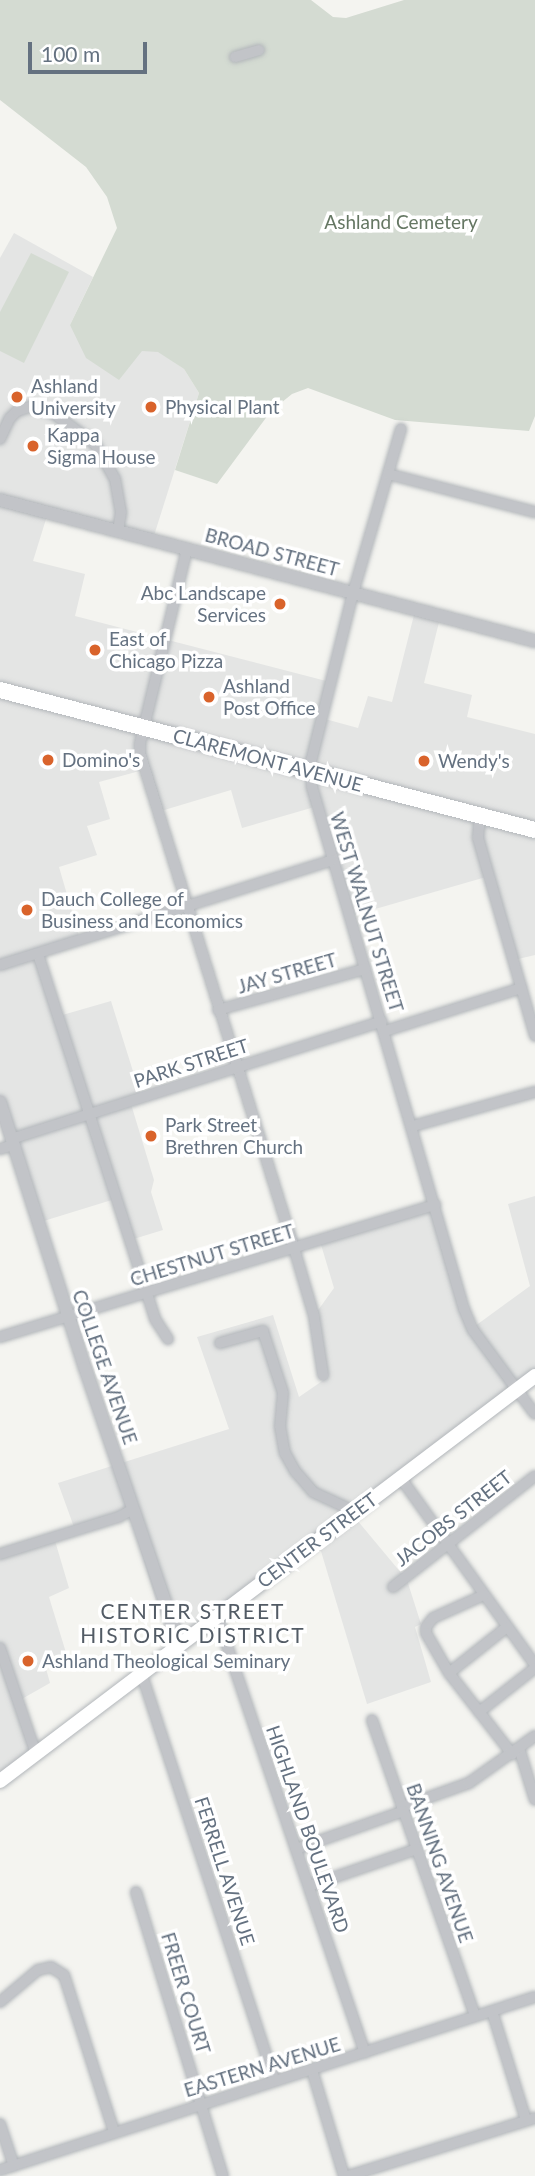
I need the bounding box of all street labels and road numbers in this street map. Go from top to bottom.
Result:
street label: BROAD STREET [203,523,341,581]
street label: CLAREMONT AVENUE [170,724,366,796]
street label: WEST WALNUT STREET [325,808,409,1016]
street label: JAY STREET [234,948,340,998]
street label: PARK STREET [131,1034,251,1092]
street label: CHESTNUT STREET [127,1219,297,1291]
street label: COLLEGE AVENUE [68,1286,142,1448]
street label: JACOBS STREET [390,1465,516,1571]
street label: CENTER STREET [253,1488,381,1592]
street label: HIGHLAND BOULEVARD [262,1722,354,1936]
street label: BANNING AVENUE [402,1780,478,1946]
street label: FERRELL AVENUE [190,1793,260,1949]
street label: FREER COURT [157,1930,215,2056]
street label: EASTERN AVENUE [181,2032,343,2102]

